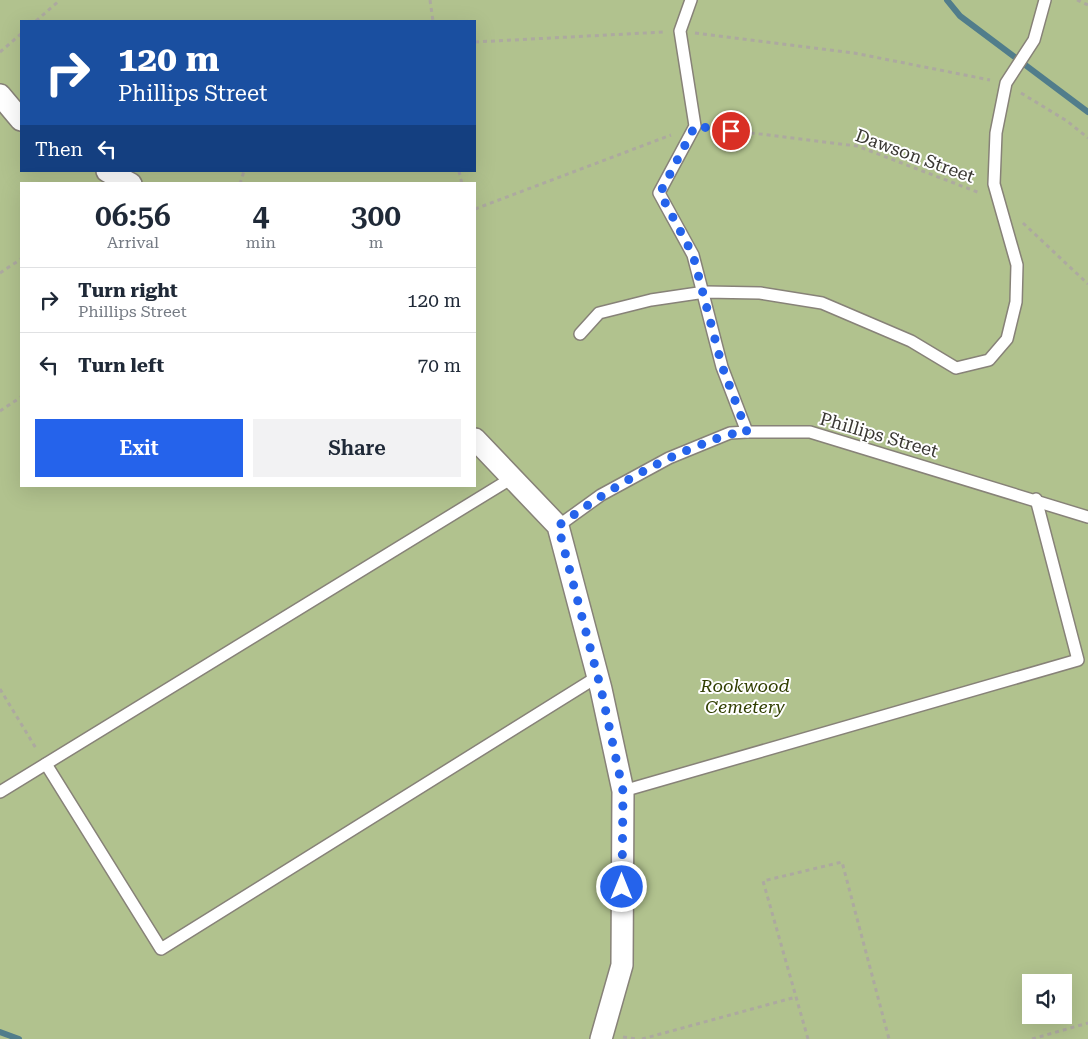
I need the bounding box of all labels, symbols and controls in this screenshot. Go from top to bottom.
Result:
text: 120 m [118,39,219,80]
icon: right [35,40,100,105]
text: Phillips Street [118,81,267,106]
pin [710,110,752,152]
icon: arrive [717,117,745,145]
street label: Dawson Street [853,124,978,187]
icon: left [93,135,121,163]
text: Then [35,138,83,161]
text: 06:56 [95,198,171,233]
text: 4 [252,198,269,233]
text: 300 [351,198,401,233]
text: Arrival [107,233,159,252]
text: min [246,233,276,252]
text: m [369,233,383,252]
text: Turn right [78,279,178,302]
icon: right [35,286,63,314]
text: 120 m [407,289,461,312]
text: Phillips Street [78,302,187,321]
icon: left [35,351,63,379]
text: Turn left [78,354,164,377]
text: 70 m [418,354,461,377]
street label: Phillips Street [818,408,941,462]
button: Exit [35,419,243,477]
button: Share [253,419,461,477]
park label: Rookwood Cemetery [699,675,790,717]
position arrow [595,860,647,912]
map controls [1022,974,1072,1024]
button: sound [1022,974,1072,1024]

